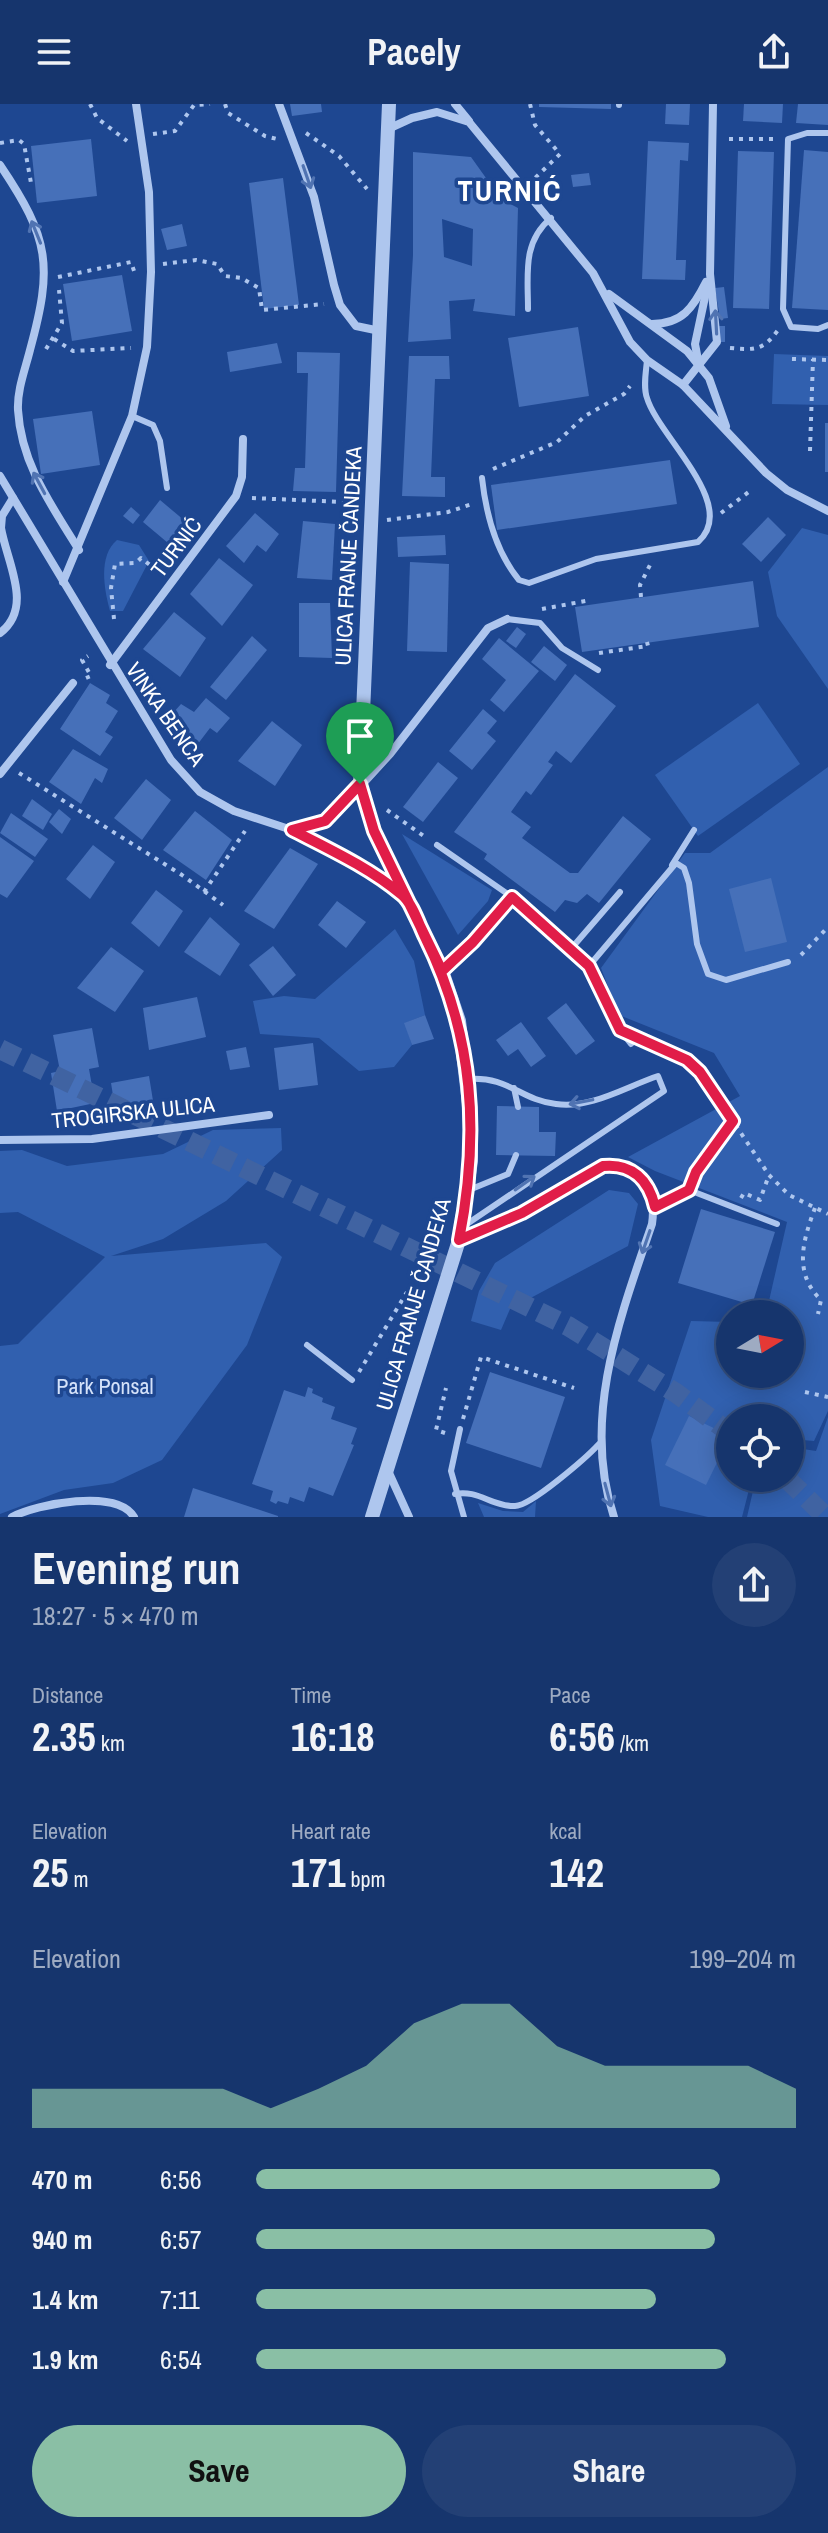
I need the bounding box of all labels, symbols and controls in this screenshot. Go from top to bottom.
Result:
text: Pacely [367,28,461,76]
icon: menu [32,30,76,74]
icon: share [752,30,796,74]
one-way arrow [300,164,315,189]
district label: TURNIĆ [458,170,562,210]
one-way arrow [28,220,42,245]
one-way arrow [708,309,723,336]
street label: ULICA FRANJE ČANDEKA [327,445,369,666]
one-way arrow [31,472,47,495]
street label: TURNIĆ [144,511,208,583]
street label: VINKA BENCA [119,656,213,773]
pin [326,702,394,784]
icon: arrive [338,714,382,758]
street label: TROGIRSKA ULICA [50,1088,217,1135]
one-way arrow [569,1096,595,1111]
one-way arrow [513,1175,535,1191]
street label: ULICA FRANJE ČANDEKA [368,1193,458,1414]
one-way arrow [638,1230,652,1254]
north arrow [716,1300,804,1388]
map controls [716,1300,804,1492]
park label: Park Ponsal [56,1371,154,1401]
button: locate [716,1404,804,1492]
one-way arrow [601,1482,616,1508]
text: Evening run [32,1538,241,1598]
button: share [712,1543,796,1627]
text: 18:27 · 5 × 470 m [32,1598,199,1633]
text: Distance [32,1680,103,1710]
text: Time [291,1680,331,1710]
text: Pace [549,1680,590,1710]
text: 2.35 [32,1710,96,1763]
text: 16:18 [291,1710,375,1763]
text: 6:56 [549,1710,615,1763]
text: km [96,1728,125,1758]
text: /km [615,1728,649,1758]
text: Elevation [32,1816,107,1846]
text: Heart rate [291,1816,371,1846]
text: kcal [549,1816,581,1846]
text: 25 [32,1846,68,1899]
text: 171 [291,1846,345,1899]
text: 142 [549,1846,604,1899]
text: m [68,1864,89,1894]
text: bpm [345,1864,386,1894]
text: Elevation [32,1941,121,1976]
text: 199–204 m [689,1941,796,1976]
text: 470 m [32,2162,92,2197]
text: 6:56 [160,2162,202,2197]
text: 940 m [32,2222,92,2257]
text: 6:57 [160,2222,202,2257]
text: 1.4 km [32,2282,98,2317]
text: 7:11 [160,2282,200,2317]
text: 1.9 km [32,2342,98,2377]
text: 6:54 [160,2342,202,2377]
button: Save [32,2425,406,2517]
button: Share [422,2425,796,2517]

